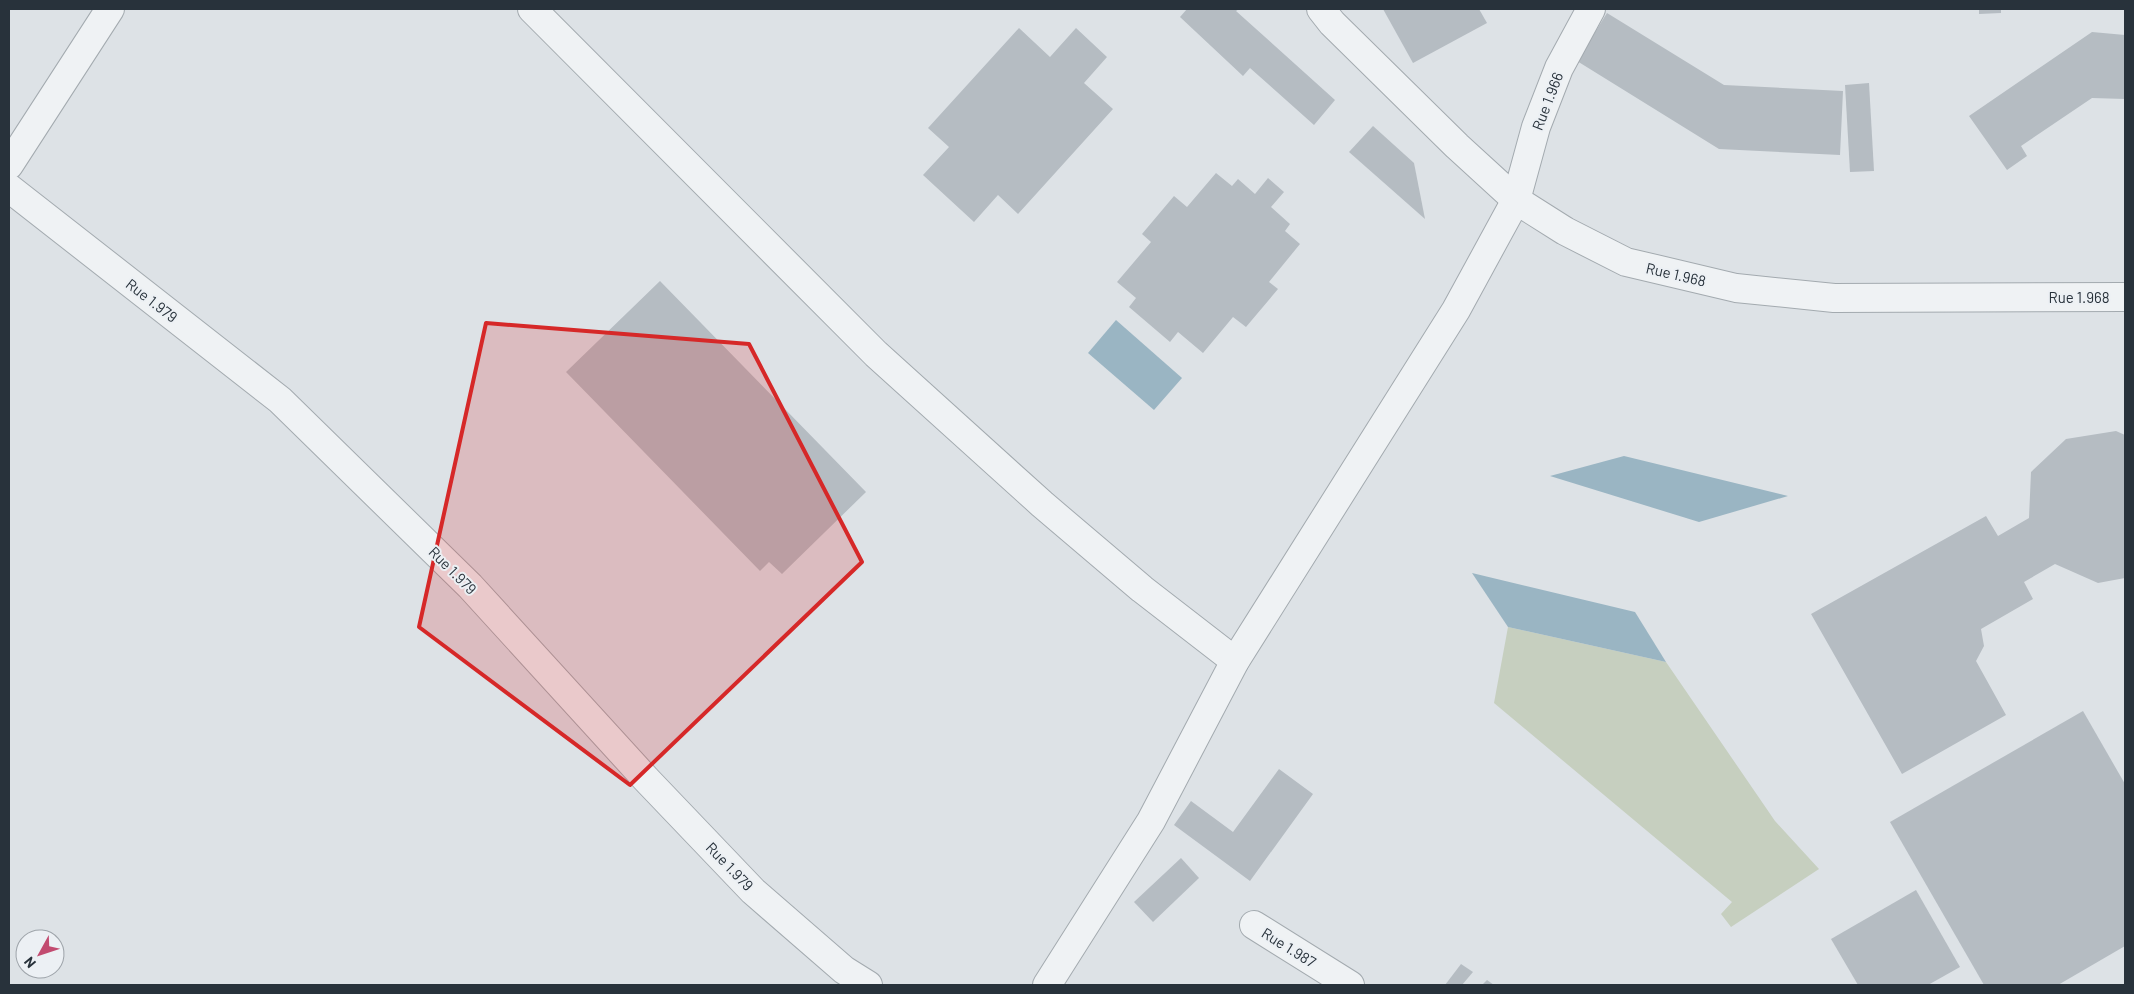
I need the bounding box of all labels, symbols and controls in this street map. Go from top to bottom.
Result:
street label: Rue 1.966 [1528,69,1566,133]
street label: Rue 1.968 [1644,258,1708,290]
street label: Rue 1.979 [123,274,181,326]
street label: Rue 1.968 [2049,288,2110,306]
street label: Rue 1.979 [425,542,481,598]
street label: Rue 1.979 [703,838,757,894]
street label: Rue 1.987 [1259,923,1319,971]
north arrow [15,929,65,979]
text: N [20,954,39,972]

